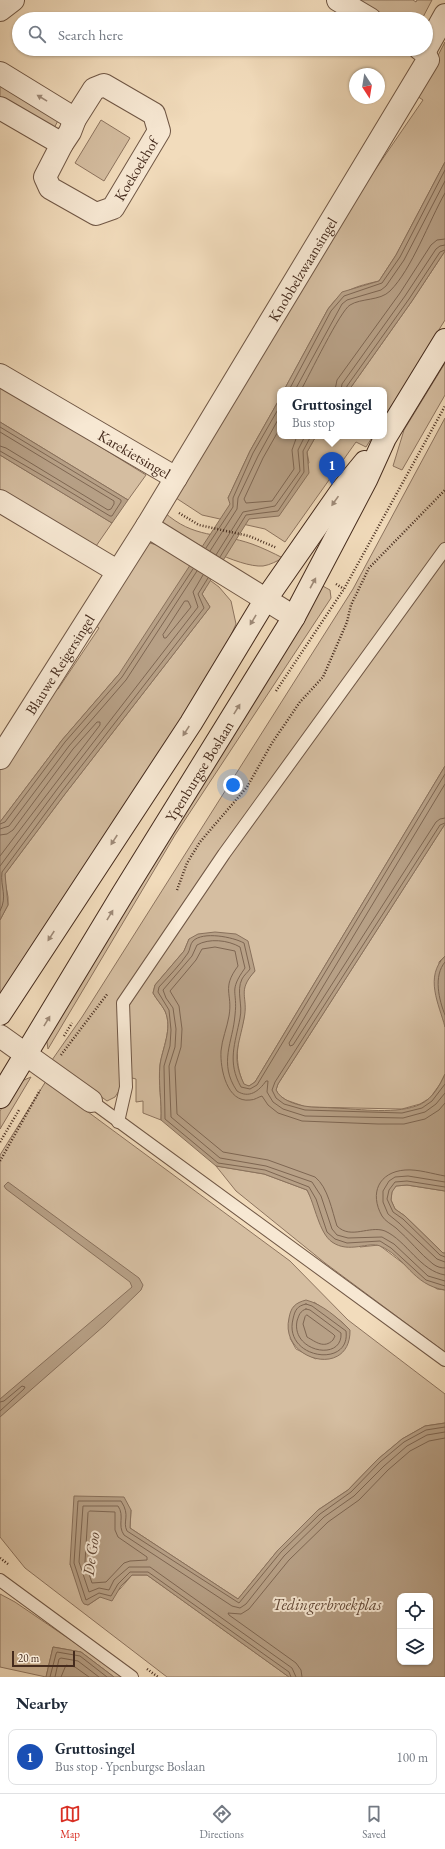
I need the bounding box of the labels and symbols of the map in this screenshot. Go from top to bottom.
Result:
north arrow [349,68,385,104]
one-way arrow [36,95,48,102]
street label: Koekoekhof [110,132,164,204]
street label: Knobbelzwaansingel [263,213,341,325]
street label: Karekietsingel [95,425,175,483]
pin: 1 [319,452,345,485]
one-way arrow [331,496,339,506]
one-way arrow [309,577,316,589]
street label: Blauwe Reigersingel [21,610,98,718]
one-way arrow [250,614,257,626]
one-way arrow [233,703,240,715]
street label: Ypenburgse Boslaan [160,717,237,825]
one-way arrow [182,726,190,736]
your location [223,775,243,795]
one-way arrow [111,834,118,845]
one-way arrow [106,909,113,921]
one-way arrow [48,930,55,942]
one-way arrow [43,1015,50,1027]
water label: De Goo [77,1531,104,1578]
water label: Tedingerbroekplas [273,1594,382,1615]
scale bar [12,1649,75,1668]

